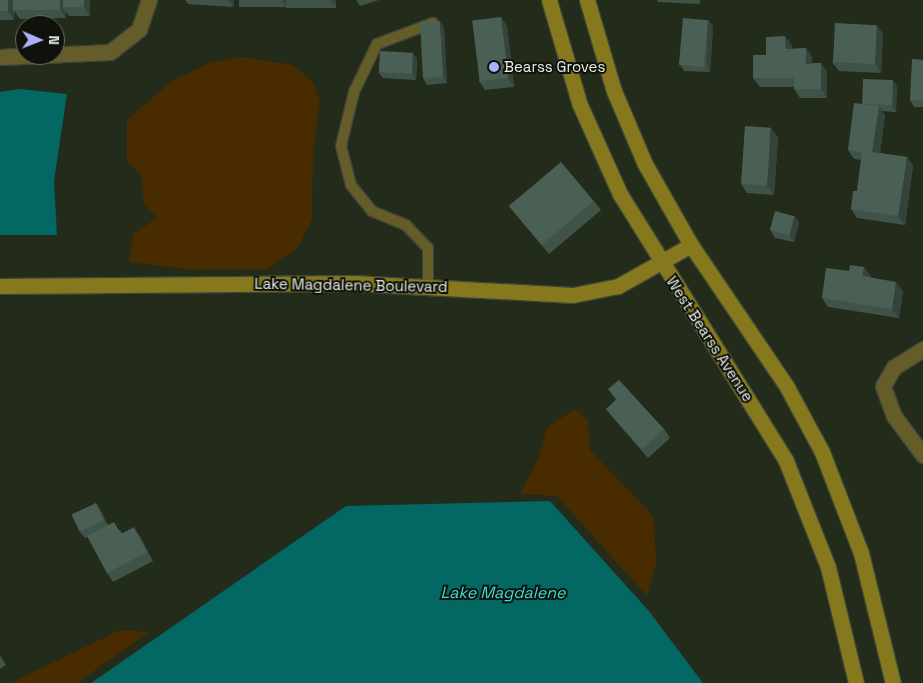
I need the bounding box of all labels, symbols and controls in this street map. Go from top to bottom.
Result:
north arrow [15,15,65,65]
text: N [45,35,63,45]
place label: Bearss Groves [504,58,605,76]
marker: Bearss Groves [488,61,500,73]
street label: West Bearss Avenue [663,273,757,405]
street label: Lake Magdalene Boulevard [254,274,448,296]
water label: Lake Magdalene [441,583,565,603]

